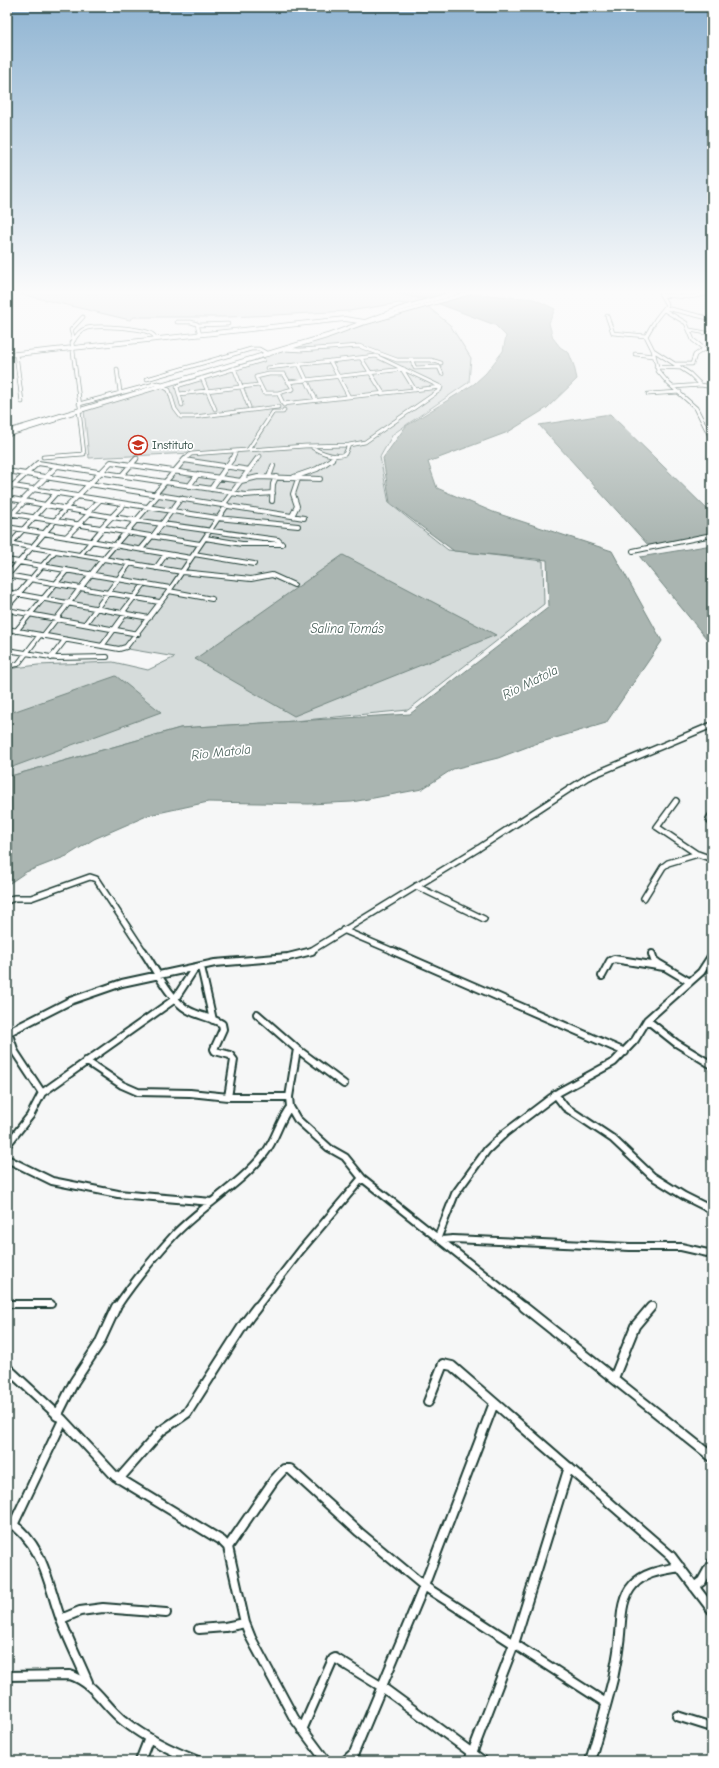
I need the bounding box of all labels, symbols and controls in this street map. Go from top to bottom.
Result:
school or university icon: Instituto [127,434,149,456]
place label: Instituto [152,438,193,452]
water label: Salina Tomás [310,621,384,636]
water label: Rio Matola [500,662,560,702]
water label: Rio Matola [190,741,252,763]

